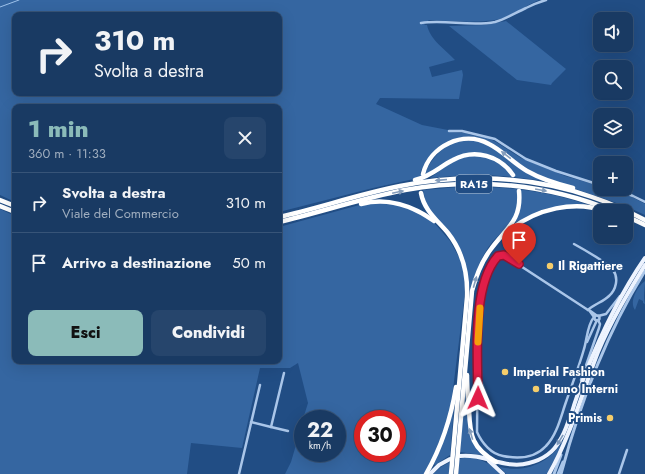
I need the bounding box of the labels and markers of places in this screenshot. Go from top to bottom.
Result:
pin [502,223,536,264]
place label: Il Rigattiere [558,257,623,275]
marker: Il Rigattiere [545,261,555,271]
place label: Imperial Fashion [513,363,605,381]
marker: Imperial Fashion [500,367,510,377]
place label: Bruno Interni [544,380,618,398]
marker: Bruno Interni [531,384,541,394]
place label: Primis [568,409,603,427]
marker: Primis [605,413,615,423]

